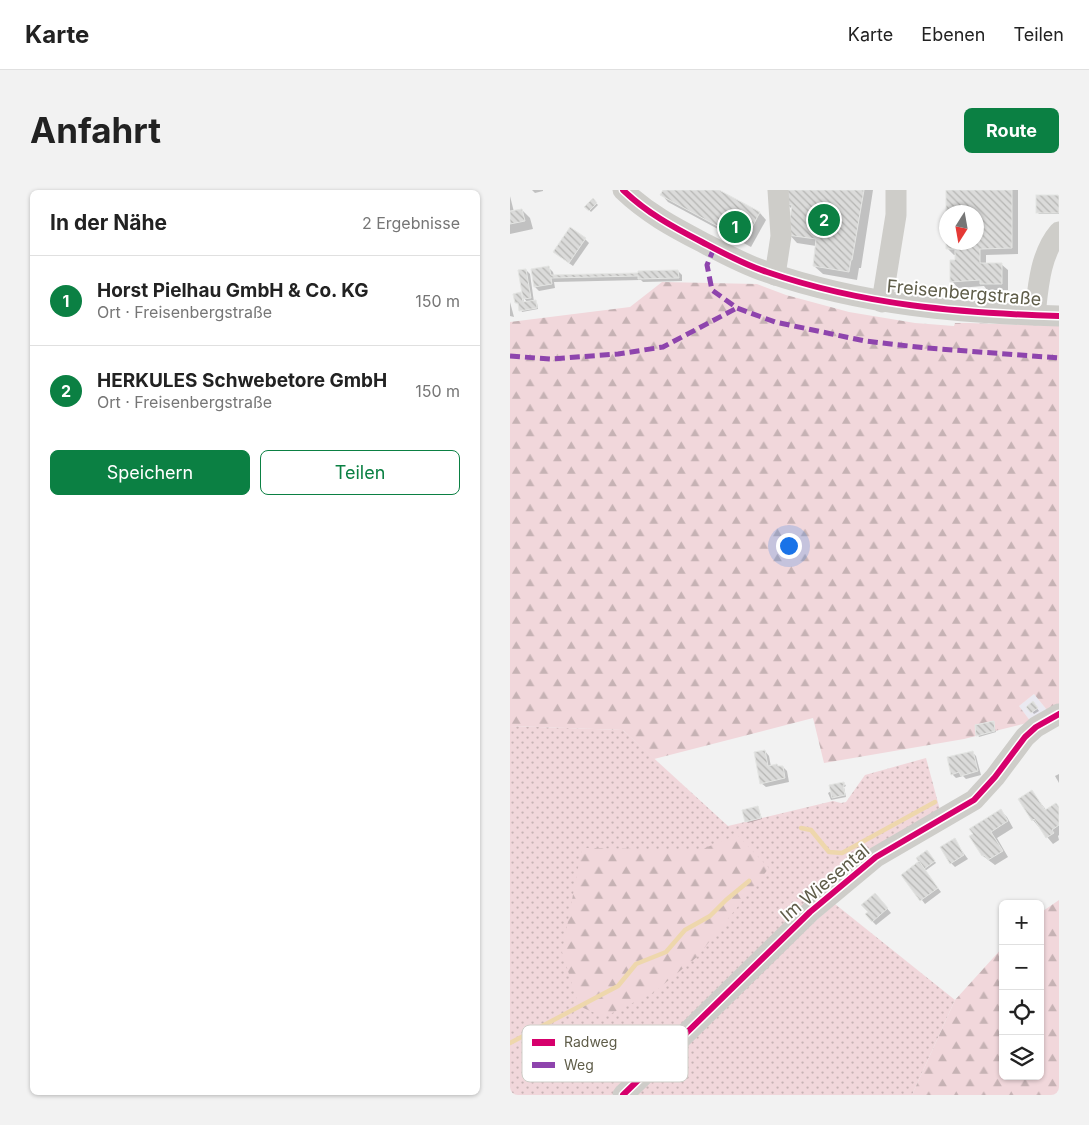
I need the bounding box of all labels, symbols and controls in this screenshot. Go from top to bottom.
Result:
text: Karte [25,20,89,49]
text: Karte [848,24,893,45]
text: Ebenen [921,24,985,45]
text: Teilen [1013,24,1064,45]
button: Route [964,108,1059,153]
text: Anfahrt [30,109,161,151]
pin: 2 [808,201,840,239]
north arrow [939,205,984,250]
pin: 1 [719,208,751,246]
text: In der Nähe [50,210,167,235]
text: 2 Ergebnisse [362,213,460,233]
street label: Freisenbergstraße [886,275,1042,310]
text: Horst Pielhau GmbH & Co. KG [97,279,368,302]
text: 1 [63,291,69,311]
text: 150 m [415,291,460,311]
text: Ort · Freisenbergstraße [97,302,272,322]
text: HERKULES Schwebetore GmbH [97,369,387,392]
text: 2 [61,381,71,401]
text: 150 m [415,381,460,401]
text: Ort · Freisenbergstraße [97,392,272,412]
button: Speichern [50,450,250,495]
button: Teilen [260,450,460,495]
your location [776,533,802,559]
street label: Im Wiesental [776,839,873,926]
map controls [999,900,1044,1080]
button: + [999,900,1044,945]
button: − [999,945,1044,990]
button: locate [999,990,1044,1035]
legend [522,1025,688,1082]
text: Radweg [564,1033,617,1050]
button: layers [999,1035,1044,1080]
text: Weg [564,1056,594,1073]

